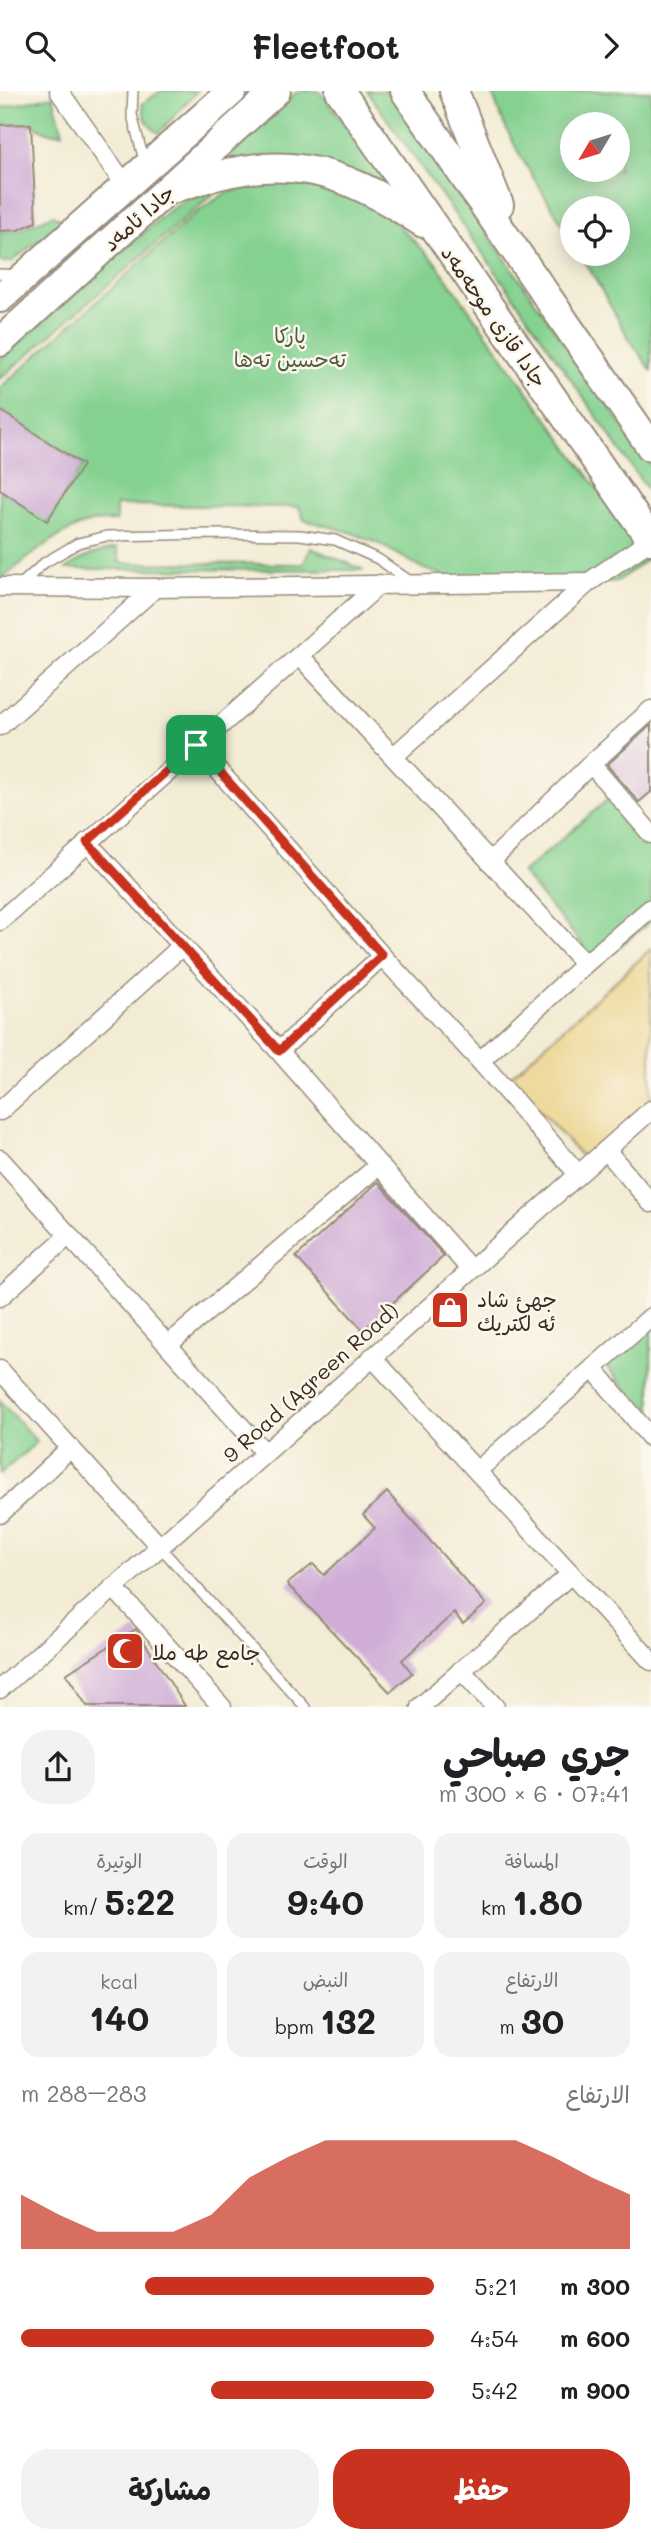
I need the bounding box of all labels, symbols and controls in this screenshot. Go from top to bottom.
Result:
text: Fleetfoot [251,25,400,67]
icon: search [21,27,59,65]
icon: forward [592,27,630,65]
north arrow [560,112,630,182]
map controls [560,112,630,266]
street label: جادا ئامەد [96,178,180,256]
button: locate [560,196,630,266]
street label: جادا قازی موحەمەد [435,240,554,393]
park label: پارکا تەحسین تەها [234,321,347,372]
pin [166,715,226,775]
icon: arrive [177,726,215,764]
place label: جهئ شاد ئه لكتريك [477,1285,557,1336]
shop icon: جهئ شاد ئه لكتريك [429,1289,471,1331]
street label: 9 Road (Agreen Road) [217,1296,403,1468]
mosque icon: جامع طه ملا [104,1630,146,1672]
place label: جامع طه ملا [152,1638,260,1668]
text: جري صباحي [443,1727,630,1777]
button: share [21,1730,95,1804]
text: 07:41 · 6 × 300 m [439,1778,630,1808]
text: الوتيرة [96,1848,142,1873]
text: الوقت [303,1848,348,1873]
text: المسافة [505,1848,559,1873]
text: 5:22 [104,1878,175,1924]
text: 9:40 [287,1878,364,1924]
text: 1.80 [512,1878,583,1924]
text: /km [63,1895,104,1920]
text: km [481,1895,512,1920]
text: النبض [303,1967,348,1992]
text: الارتفاع [505,1967,558,1992]
text: kcal [100,1969,138,1994]
text: 140 [89,1994,149,2040]
text: 132 [320,1997,376,2043]
text: 30 [521,1997,564,2043]
text: bpm [275,2014,320,2039]
text: m [499,2014,521,2039]
text: 283–288 m [21,2078,146,2108]
text: الارتفاع [566,2079,630,2109]
text: 5:21 [474,2271,518,2301]
text: 300 m [560,2271,630,2301]
text: 4:54 [470,2323,518,2353]
text: 600 m [560,2323,630,2353]
text: 5:42 [471,2375,518,2405]
text: 900 m [560,2375,630,2405]
button: مشاركة [21,2449,319,2529]
button: حفظ [333,2449,630,2529]

